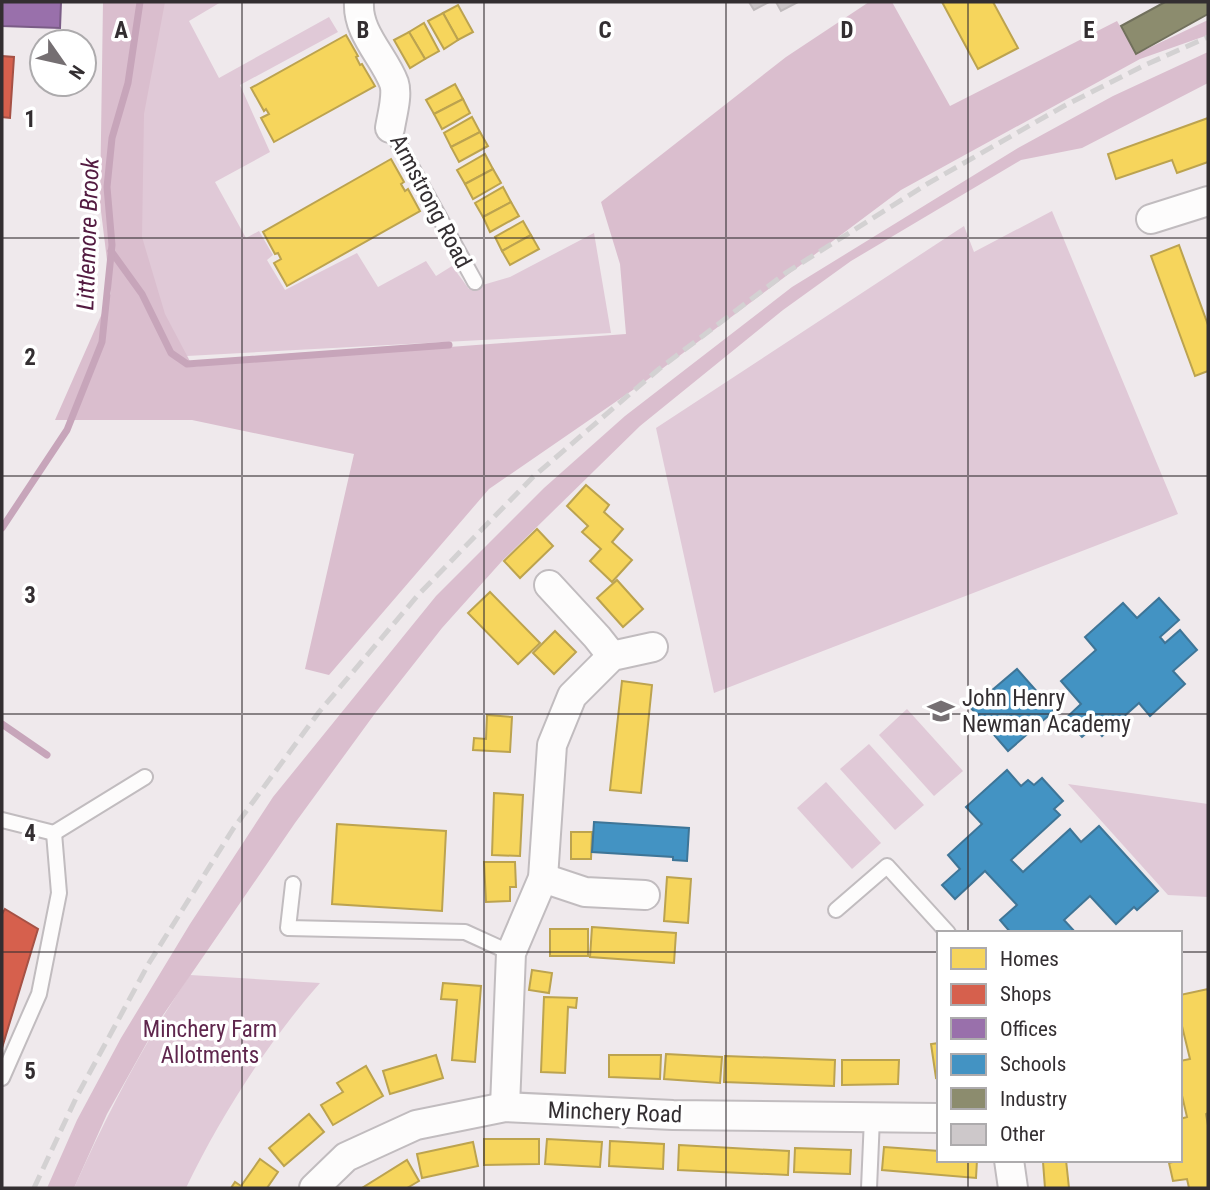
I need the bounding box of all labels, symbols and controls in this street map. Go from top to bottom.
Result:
text: A [114,17,128,44]
text: B [357,17,369,44]
text: C [598,17,612,44]
text: D [841,17,854,44]
text: E [1083,17,1095,44]
north arrow [28,28,98,98]
text: N [64,61,89,83]
text: 1 [24,106,36,133]
street label: Armstrong Road [384,130,477,273]
water label: Littlemore Brook [71,157,105,311]
text: 2 [24,344,36,371]
text: 3 [24,582,36,609]
place label: John Henry Newman Academy [962,685,1131,738]
school or university icon: John Henry Newman Academy [926,696,956,726]
text: 4 [24,820,36,847]
legend [937,931,1182,1162]
text: Homes [1000,947,1059,971]
text: Shops [1000,982,1052,1006]
park label: Minchery Farm Allotments [143,1016,277,1069]
text: Offices [1000,1017,1057,1041]
text: Schools [1000,1052,1066,1076]
text: 5 [24,1058,36,1085]
text: Industry [1000,1087,1067,1111]
street label: Minchery Road [547,1097,683,1128]
text: Other [1000,1122,1045,1146]

